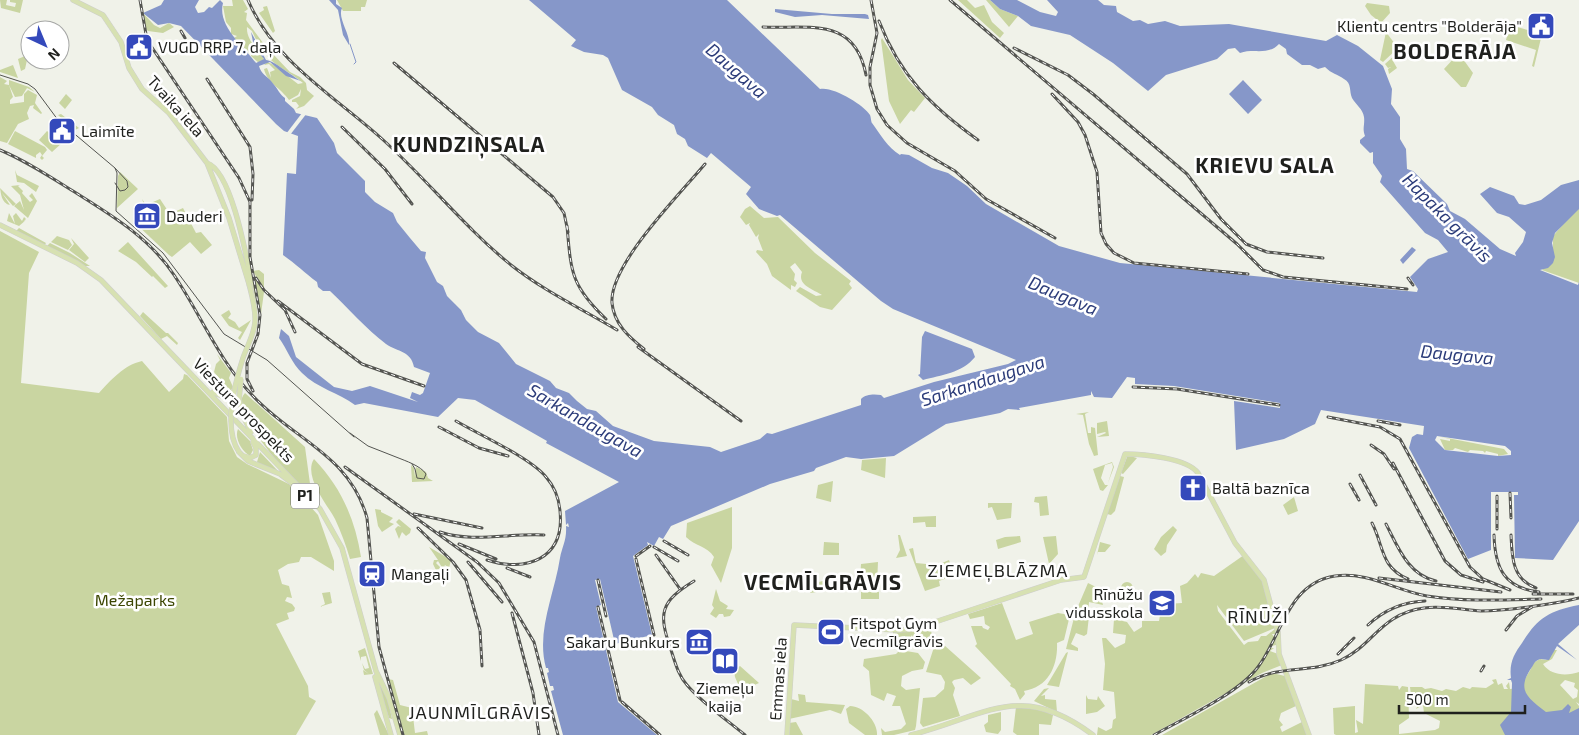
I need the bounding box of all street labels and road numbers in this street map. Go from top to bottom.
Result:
street label: Tvaika iela [144,71,209,140]
street label: Viestura prospekts [190,354,299,466]
road number: P1 [291,484,319,508]
street label: Emmas iela [765,637,790,721]

